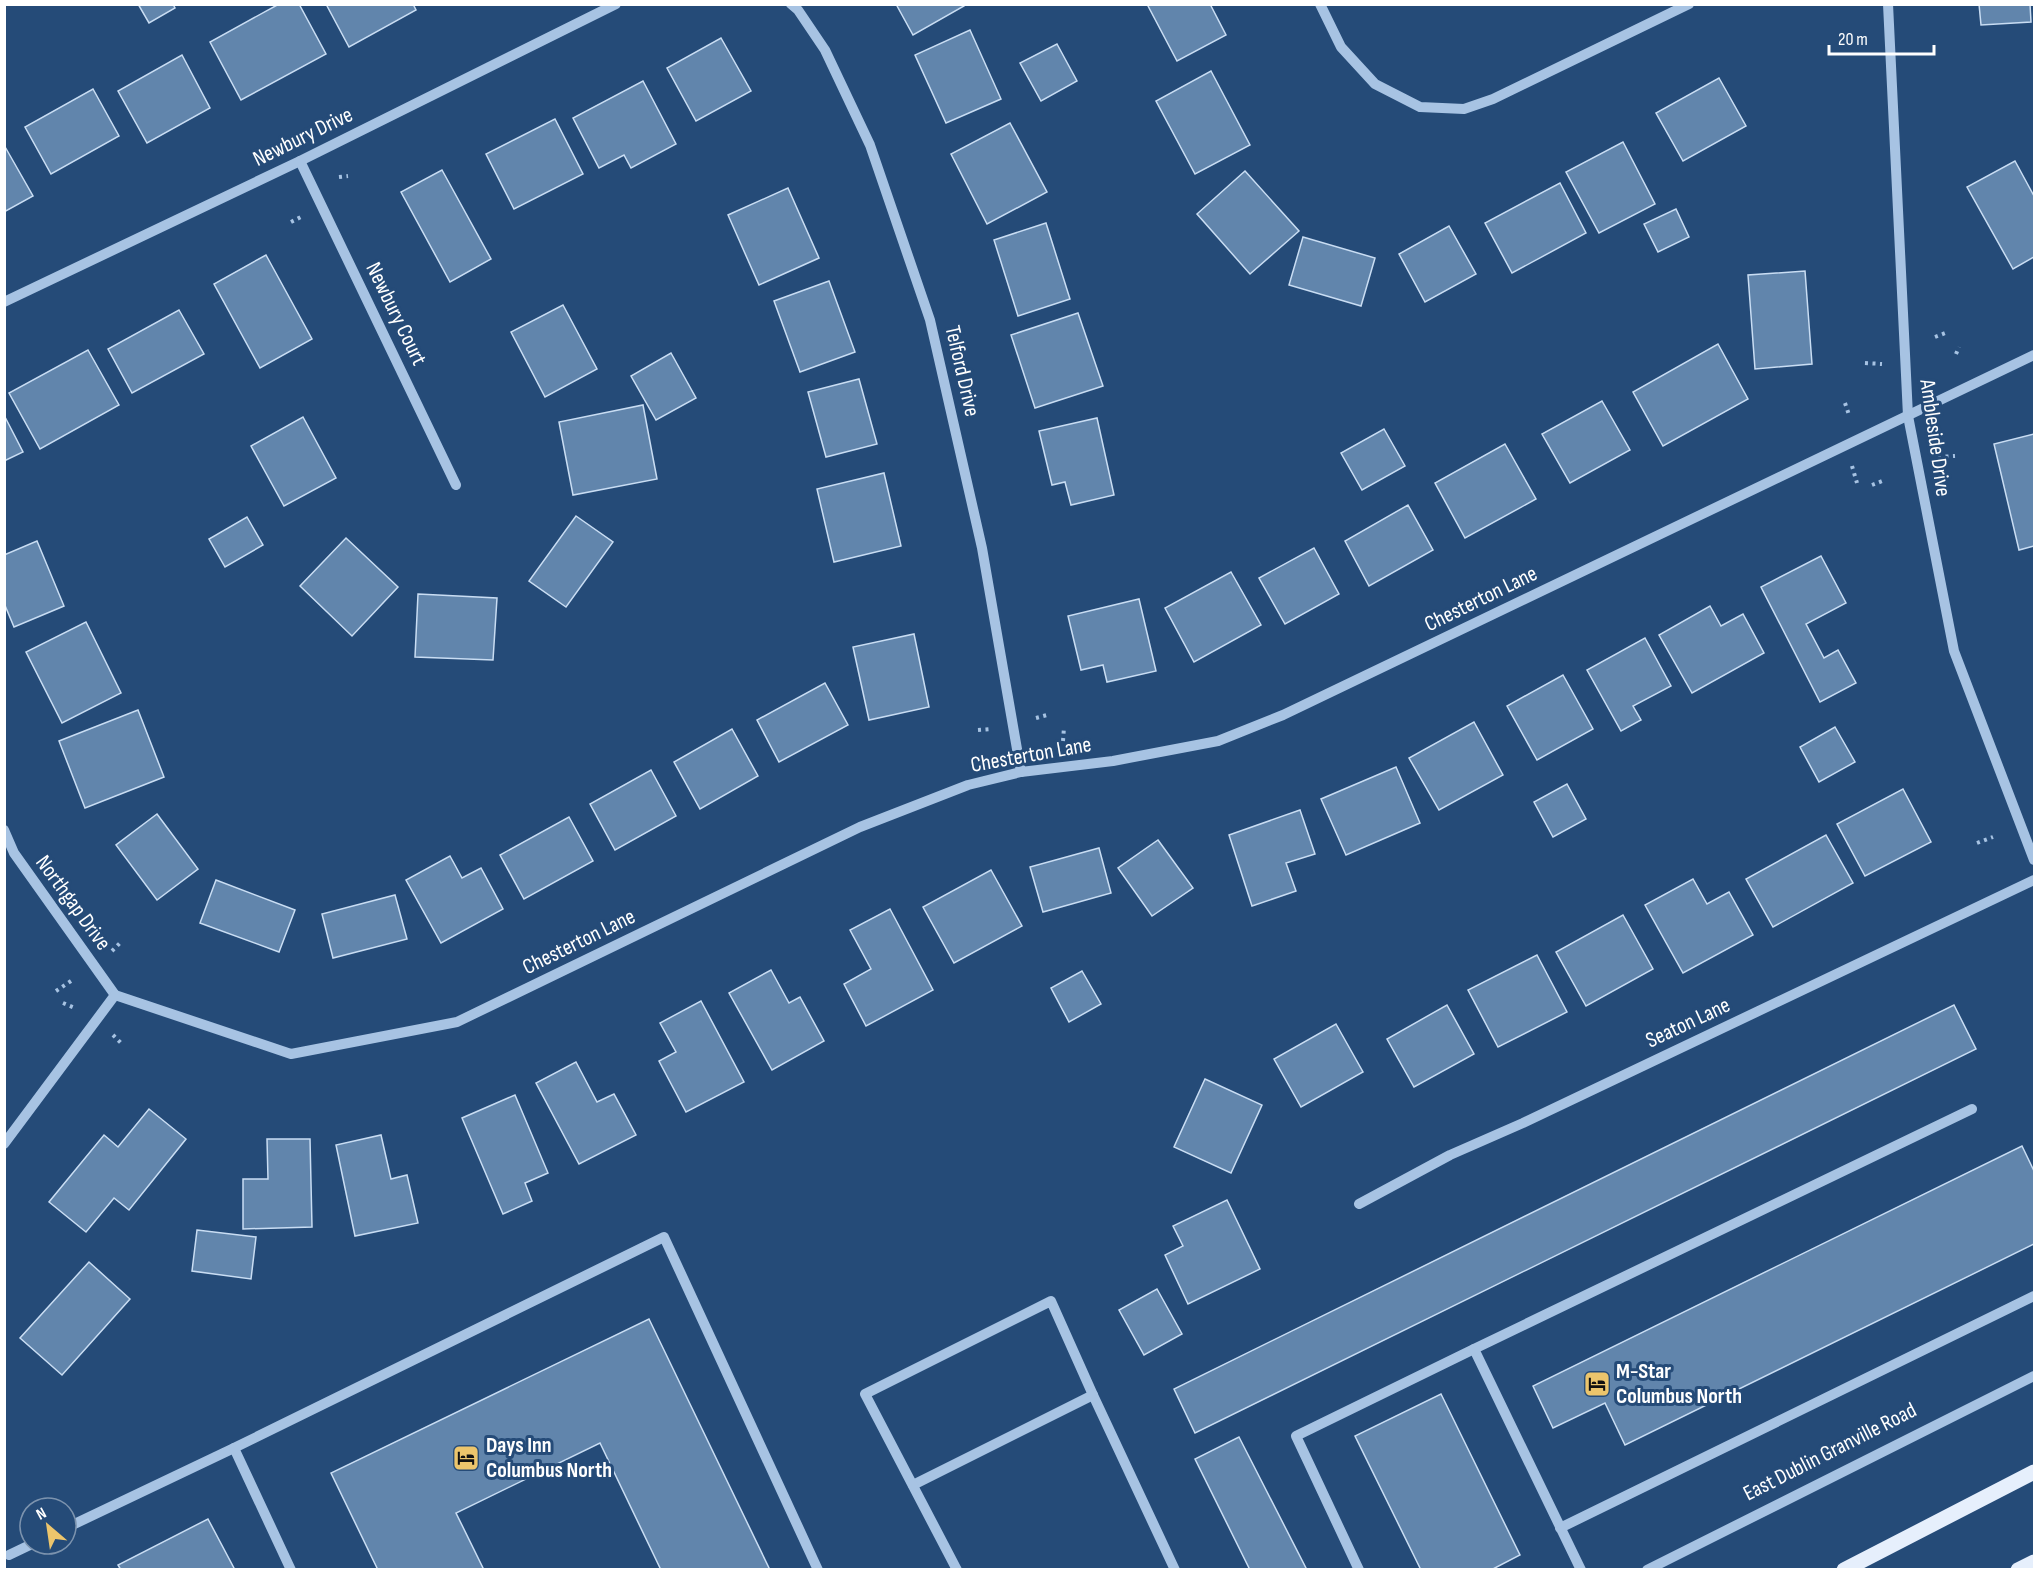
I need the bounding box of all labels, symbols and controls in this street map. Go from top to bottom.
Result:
scale bar [1829,18,1934,56]
text: 20 m [1838,29,1868,50]
street label: Newbury Drive [249,101,357,173]
street label: Newbury Court [359,258,433,370]
street label: Telford Drive [938,323,986,419]
street label: Ambleside Drive [1913,377,1957,498]
street label: Chesterton Lane [1420,560,1542,638]
street label: Chesterton Lane [968,731,1094,779]
street label: Northgap Drive [29,850,117,956]
street label: Chesterton Lane [518,903,640,981]
street label: Seaton Lane [1641,992,1735,1054]
place label: M-Star Columbus North [1616,1358,1742,1410]
hotel icon: M-Star Columbus North [1582,1369,1612,1399]
street label: East Dublin Granville Road [1739,1397,1921,1507]
place label: Days Inn Columbus North [486,1432,612,1484]
hotel icon: Days Inn Columbus North [451,1443,481,1473]
north arrow [18,1496,78,1556]
text: N [33,1504,50,1525]

